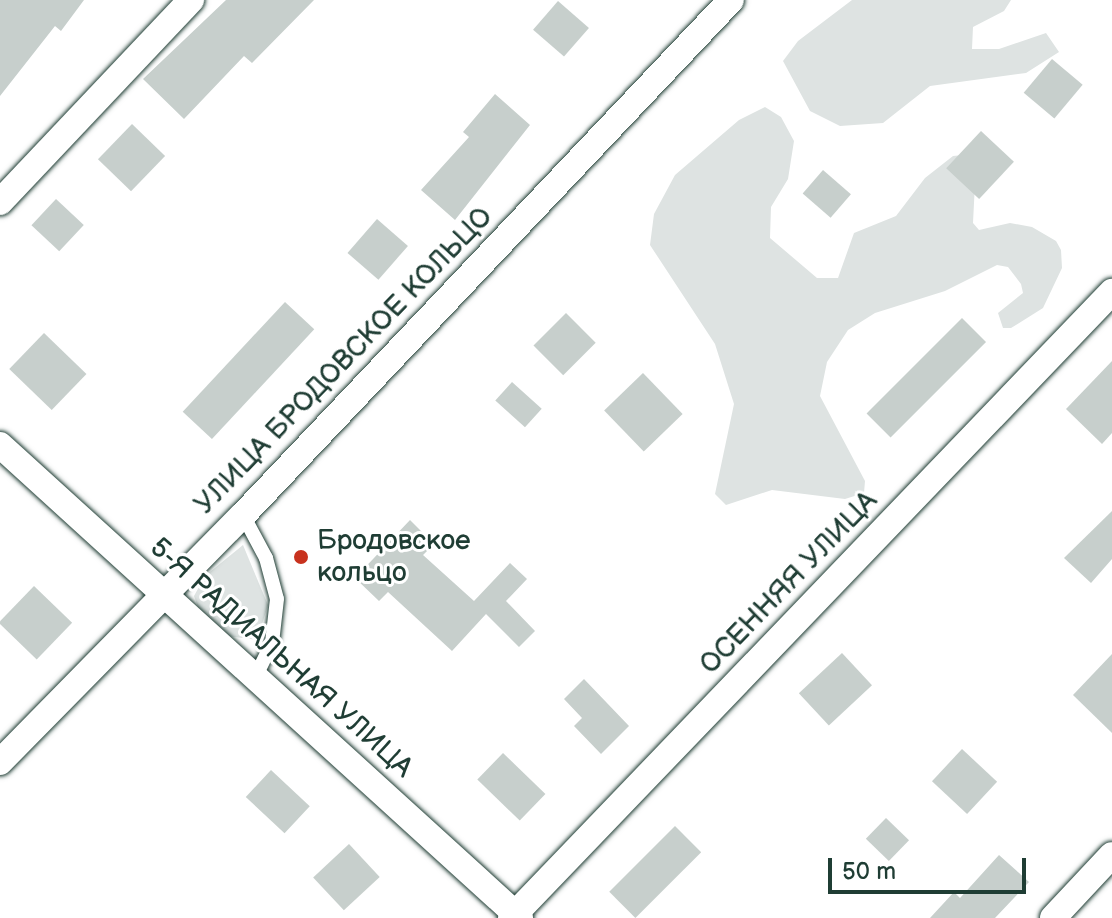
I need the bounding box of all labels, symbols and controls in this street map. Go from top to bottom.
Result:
street label: УЛИЦА БРОДОВСКОЕ КОЛЬЦО [188,200,500,522]
street label: ОСЕННЯЯ УЛИЦА [693,485,885,681]
place label: Бродовское кольцо [317,524,471,590]
street label: 5-Я РАДИАЛЬНАЯ УЛИЦА [143,531,419,785]
marker: Бродовское кольцо [292,548,310,566]
scale bar [832,842,1030,892]
text: 50 m [842,857,896,886]

